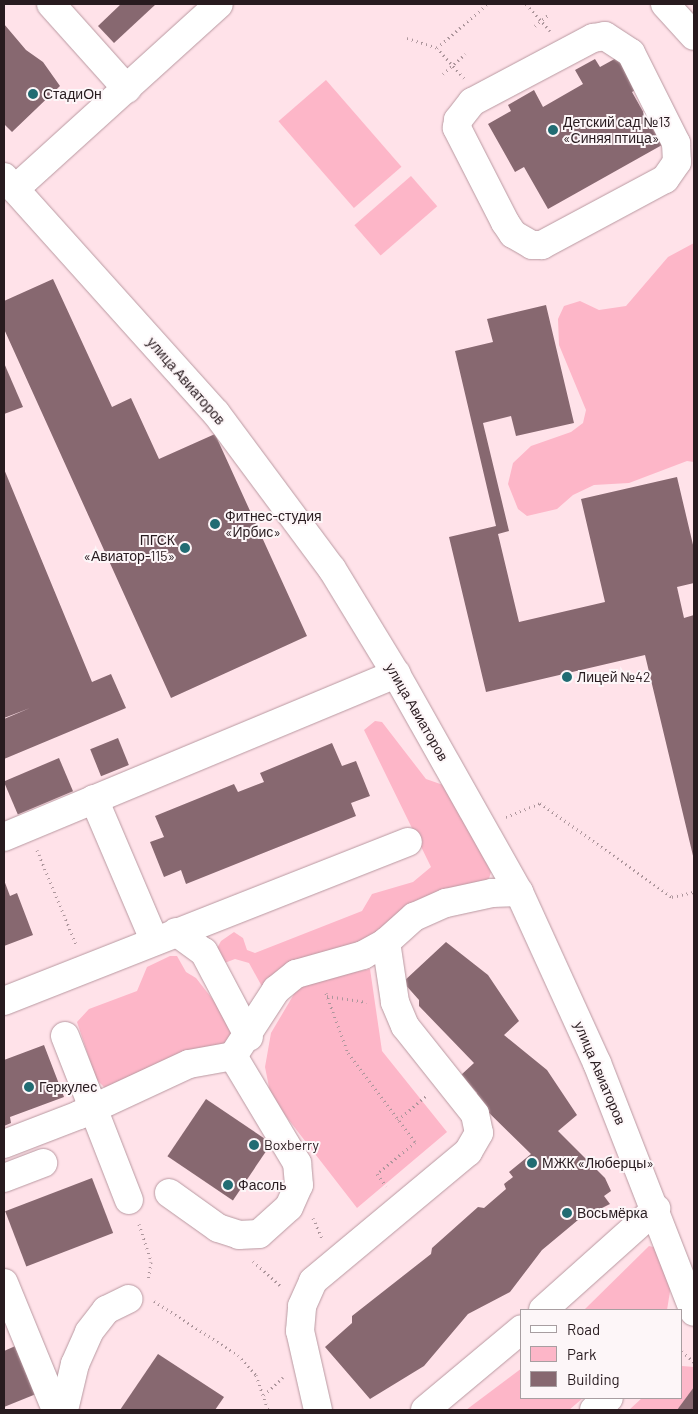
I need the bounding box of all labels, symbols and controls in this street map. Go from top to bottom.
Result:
place label: СтадиОн [43,86,102,102]
marker: СтадиОн [27,88,39,100]
place label: Детский сад №13 «Синяя птица» [563,114,671,146]
marker: Детский сад №13 «Синяя птица» [547,124,559,136]
street label: улица Авиаторов [143,334,229,428]
place label: Фитнес-студия «Ирбис» [225,508,322,540]
marker: Фитнес-студия «Ирбис» [209,518,221,530]
place label: ПГСК «Авиатор-115» [83,532,175,564]
marker: ПГСК «Авиатор-115» [179,542,191,554]
street label: улица Авиаторов [382,660,452,764]
place label: Лицей №42 [577,669,651,685]
marker: Лицей №42 [561,671,573,683]
street label: улица Авиаторов [571,1019,629,1127]
place label: Геркулес [39,1079,97,1095]
marker: Геркулес [23,1081,35,1093]
place label: Boxberry [264,1137,319,1153]
marker: Boxberry [248,1139,260,1151]
place label: МЖК «Люберцы» [542,1155,654,1171]
marker: МЖК «Люберцы» [526,1157,538,1169]
place label: Фасоль [238,1177,287,1193]
marker: Фасоль [222,1179,234,1191]
place label: Восьмёрка [577,1205,648,1221]
marker: Восьмёрка [561,1207,573,1219]
legend [520,1309,683,1399]
text: Road [567,1320,600,1338]
text: Park [567,1345,596,1363]
text: Building [567,1370,620,1388]

